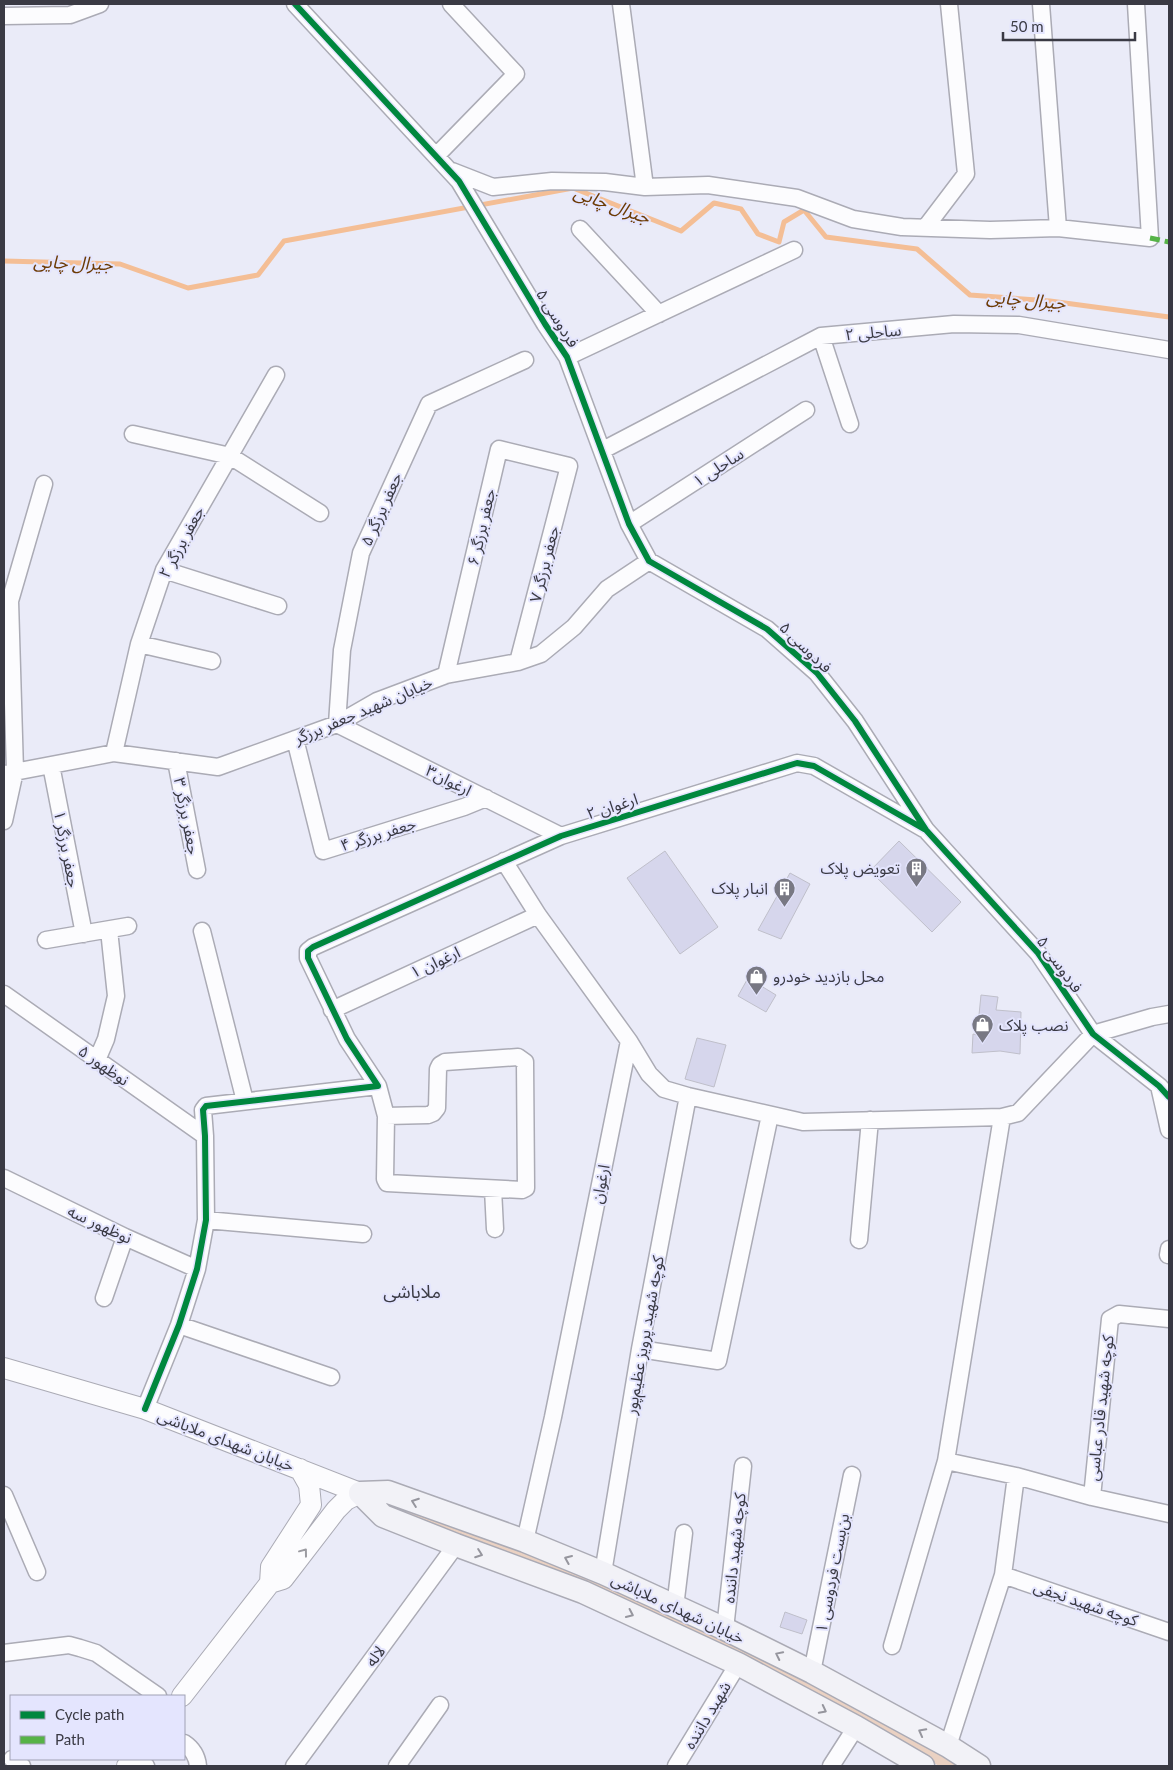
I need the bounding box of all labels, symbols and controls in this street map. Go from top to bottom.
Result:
scale bar [1003,10,1136,42]
text: 50 m [1010,17,1044,35]
water label: جیرال چایی [571,180,654,230]
water label: جیرال چایی [33,250,114,276]
street label: فردوسی ۵ [532,285,584,351]
water label: جیرال چایی [985,285,1067,316]
street label: ساحلی ۲ [844,320,902,344]
street label: ساحلی ۱ [689,443,747,491]
street label: جعفر برزگر ۵ [356,469,406,549]
street label: جعفر برزگر ۶ [462,487,500,567]
street label: جعفر برزگر ۲ [154,503,208,581]
street label: جعفر برزگر ۷ [525,524,563,604]
street label: فردوسی ۵ [776,617,836,677]
street label: خیابان شهید جعفر برزگر [290,672,435,749]
street label: ارغوان۳ [423,760,475,800]
street label: جعفر برزگر ۳ [170,776,204,856]
street label: ارغوان ۲ [584,789,640,823]
street label: جعفر برزگر ۱ [50,809,84,889]
street label: جعفر برزگر ۴ [338,813,418,855]
building icon: تعویض پلاک [904,856,928,887]
place label: تعویض پلاک [820,858,900,879]
building icon: انبار پلاک [772,876,796,907]
place label: انبار پلاک [711,878,768,899]
street label: فردوسی ۵ [1033,932,1087,996]
street label: ارغوان ۱ [407,942,463,982]
shop icon: محل بازدید خودرو [745,964,769,995]
place label: محل بازدید خودرو [773,966,884,986]
shop icon: نصب پلاک [971,1013,995,1044]
place label: نصب پلاک [999,1015,1068,1036]
street label: نوظهور ۵ [75,1040,133,1090]
street label: ارغوان [586,1163,614,1205]
street label: نوظهور سه [65,1200,135,1248]
street label: کوچه شهید پرویز عظیم‌پور [620,1254,671,1417]
district label: ملاباشی [383,1280,441,1303]
street label: کوچه شهید قادر عباسی [1082,1334,1119,1482]
street label: خیابان شهدای ملاباشی [155,1405,297,1475]
street label: کوچه شهید داننده [718,1491,751,1604]
one-way arrow [412,1498,420,1508]
street label: بن‌بست فردوسی ۱ [811,1512,853,1634]
one-way arrow [298,1548,307,1558]
one-way arrow [475,1548,483,1558]
one-way arrow [564,1554,572,1564]
street label: خیابان شهدای ملاباشی [608,1568,748,1648]
street label: کوچه شهید نجفی [1031,1576,1141,1631]
one-way arrow [625,1608,634,1618]
street label: لاله [361,1642,389,1670]
one-way arrow [775,1651,784,1662]
street label: شهید داننده [679,1678,735,1752]
legend [10,1695,185,1760]
one-way arrow [817,1704,826,1714]
text: Cycle path [55,1705,124,1723]
one-way arrow [919,1728,928,1738]
text: Path [55,1730,85,1748]

